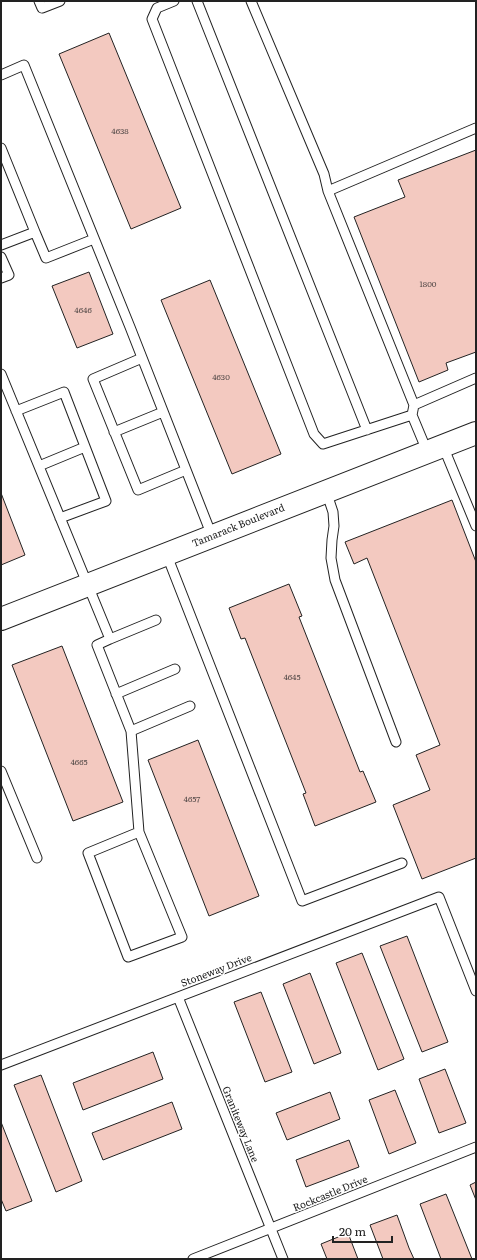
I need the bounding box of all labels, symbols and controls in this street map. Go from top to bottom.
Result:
house number: 4638 [111,125,129,136]
house number: 1800 [420,278,437,289]
house number: 4646 [74,304,92,315]
house number: 4630 [212,371,230,382]
street label: Tamarack Boulevard [189,499,286,550]
house number: 4645 [283,671,301,682]
house number: 4665 [70,756,88,767]
house number: 4657 [184,793,200,804]
street label: Stoneway Drive [178,949,253,990]
street label: Graniteway Lane [219,1084,264,1164]
street label: Rockcastle Drive [290,1171,369,1214]
scale bar [333,1218,392,1244]
text: 20 m [339,1222,366,1240]

